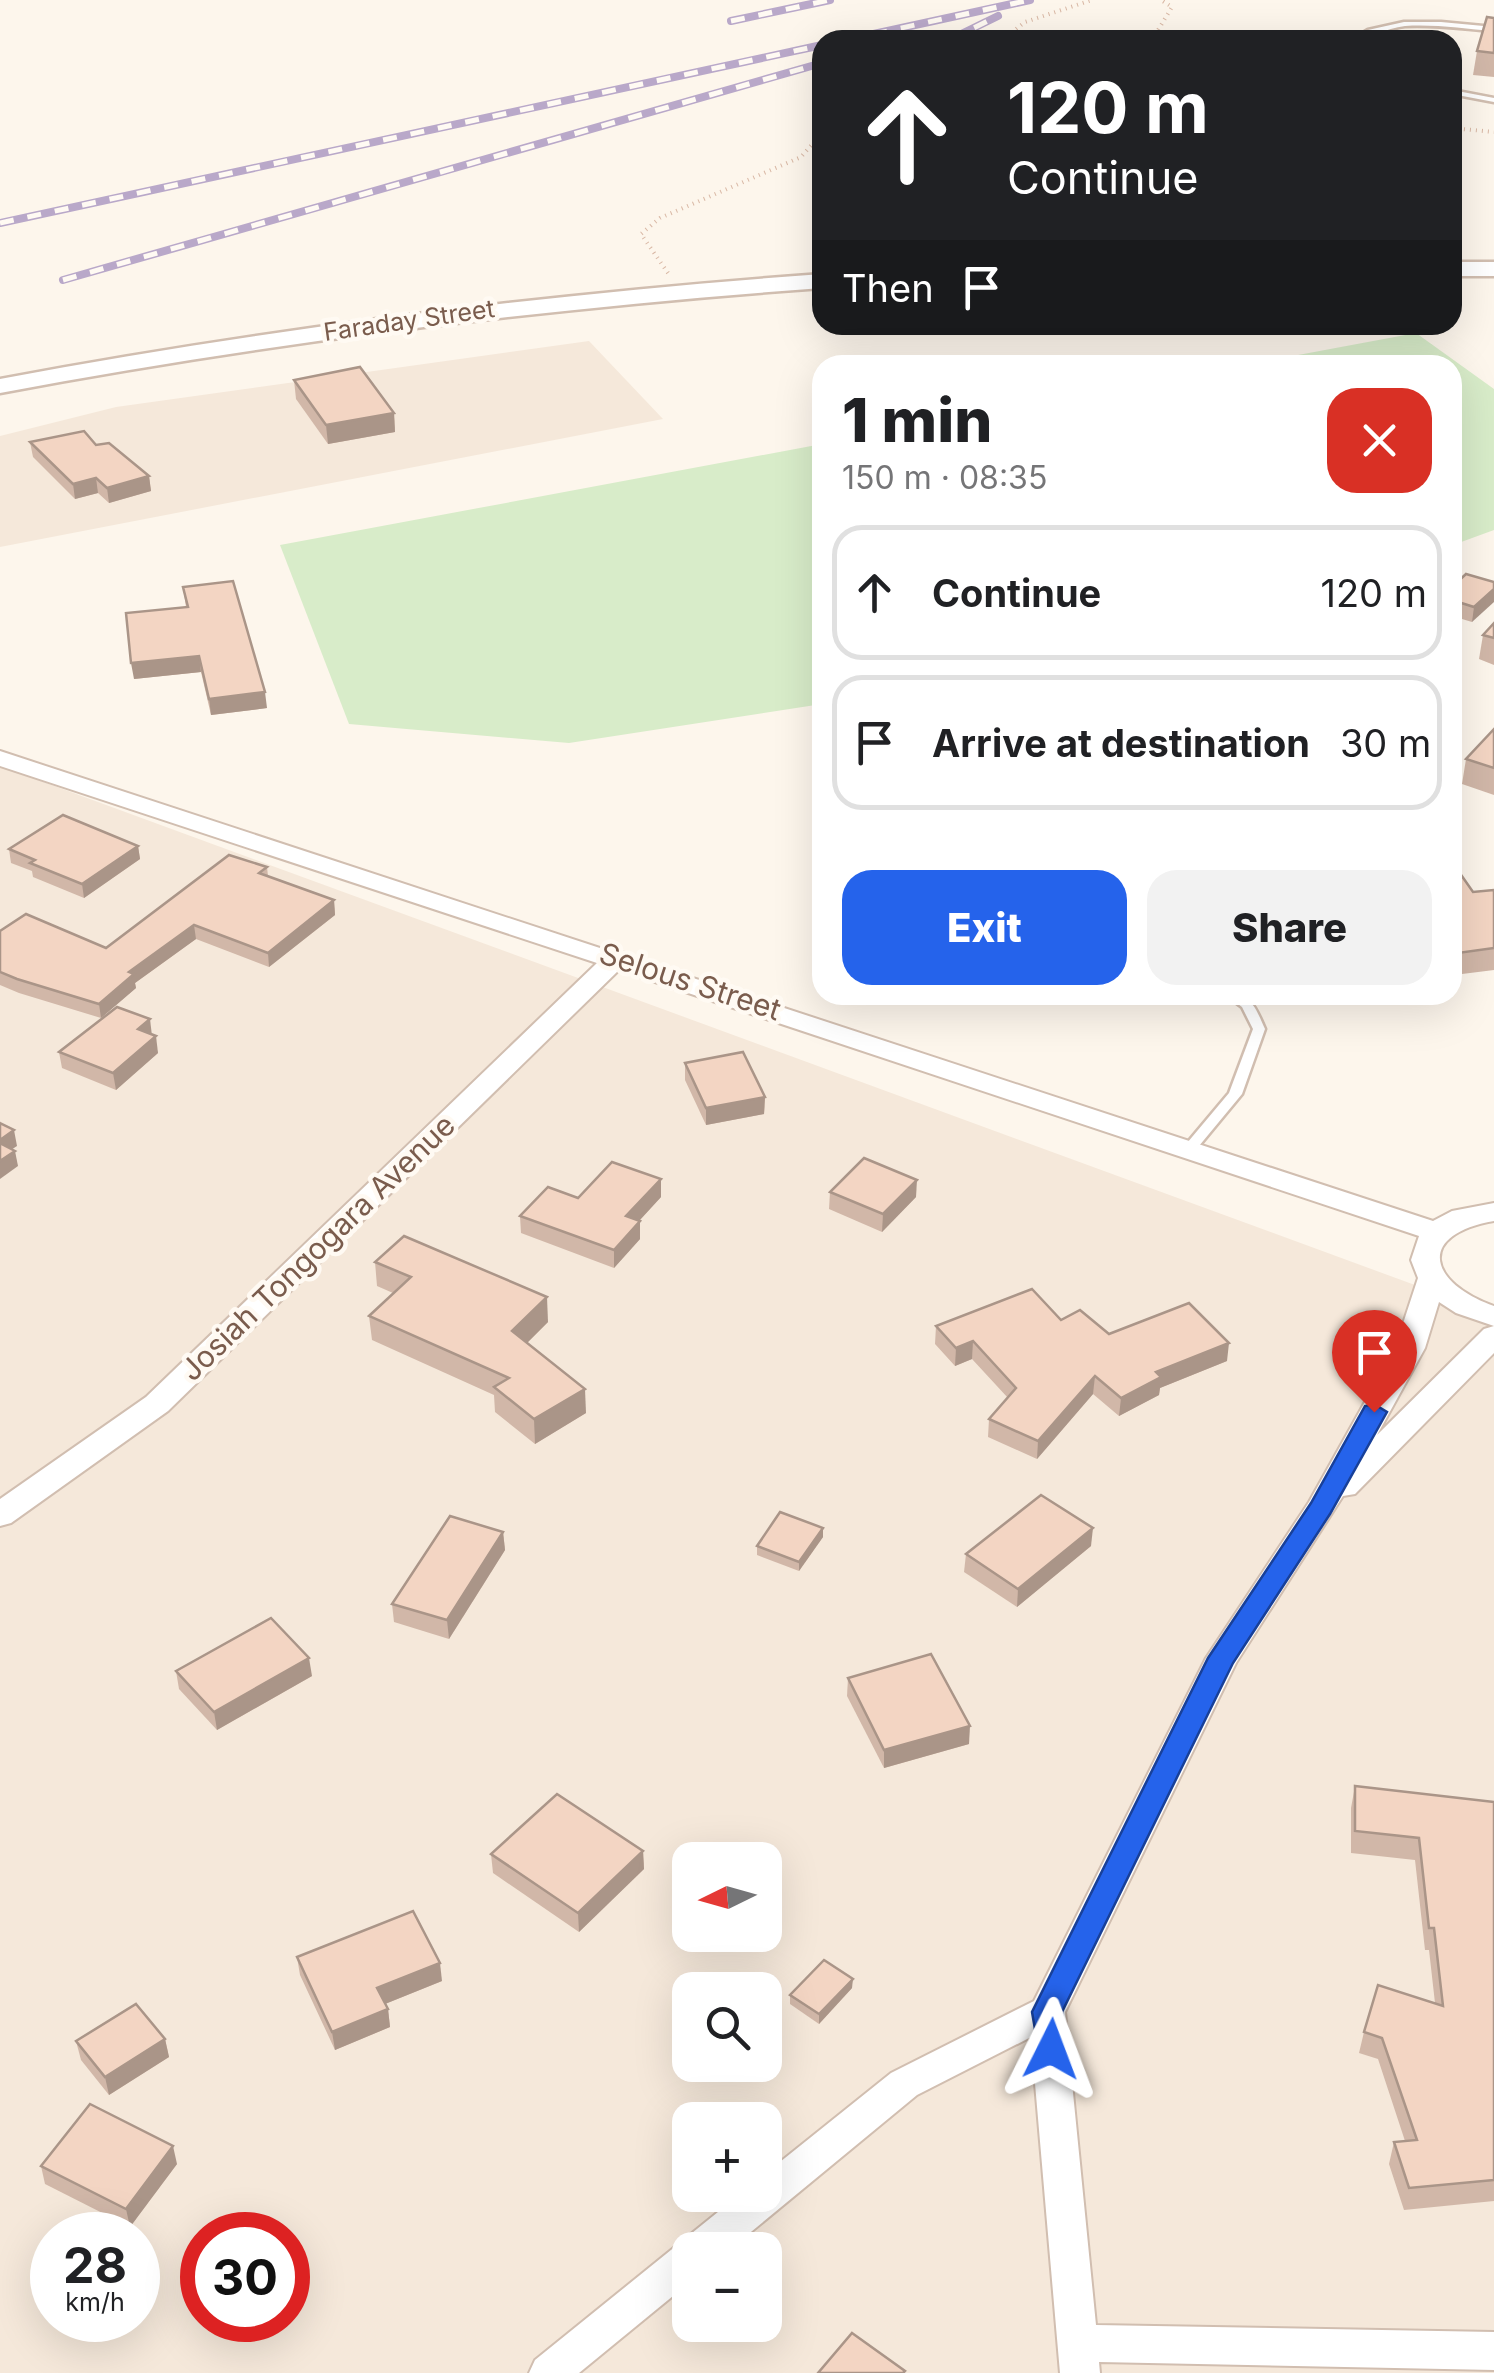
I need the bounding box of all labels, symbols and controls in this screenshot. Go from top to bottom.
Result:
text: 120 m [1007,65,1209,150]
icon: ahead [842,70,972,200]
text: Continue [1007,150,1199,205]
icon: arrive [954,260,1009,315]
text: Then [842,265,934,311]
street label: Faraday Street [322,293,496,347]
text: 1 min [842,384,992,456]
button: close [1327,388,1432,493]
text: 150 m · 08:35 [842,458,1047,497]
icon: ahead [847,565,902,620]
text: Continue [932,570,1101,616]
text: 120 m [1320,570,1427,616]
icon: arrive [847,715,902,770]
text: Arrive at destination [932,720,1310,766]
text: 30 m [1340,720,1431,766]
button: Exit [842,870,1127,985]
button: Share [1147,870,1432,985]
street label: Selous Street [595,935,786,1027]
street label: Josiah Tongogara Avenue [173,1107,462,1388]
pin [1332,1310,1417,1413]
icon: arrive [1347,1325,1402,1380]
north arrow [672,1842,782,1952]
map controls [672,1842,782,2342]
button: search [672,1972,782,2082]
position arrow [999,1997,1103,2101]
button: + [672,2102,782,2212]
speed limit sign: 30 [180,2212,310,2342]
button: − [672,2232,782,2342]
text: 28 [63,2235,127,2295]
text: km/h [65,2287,125,2317]

